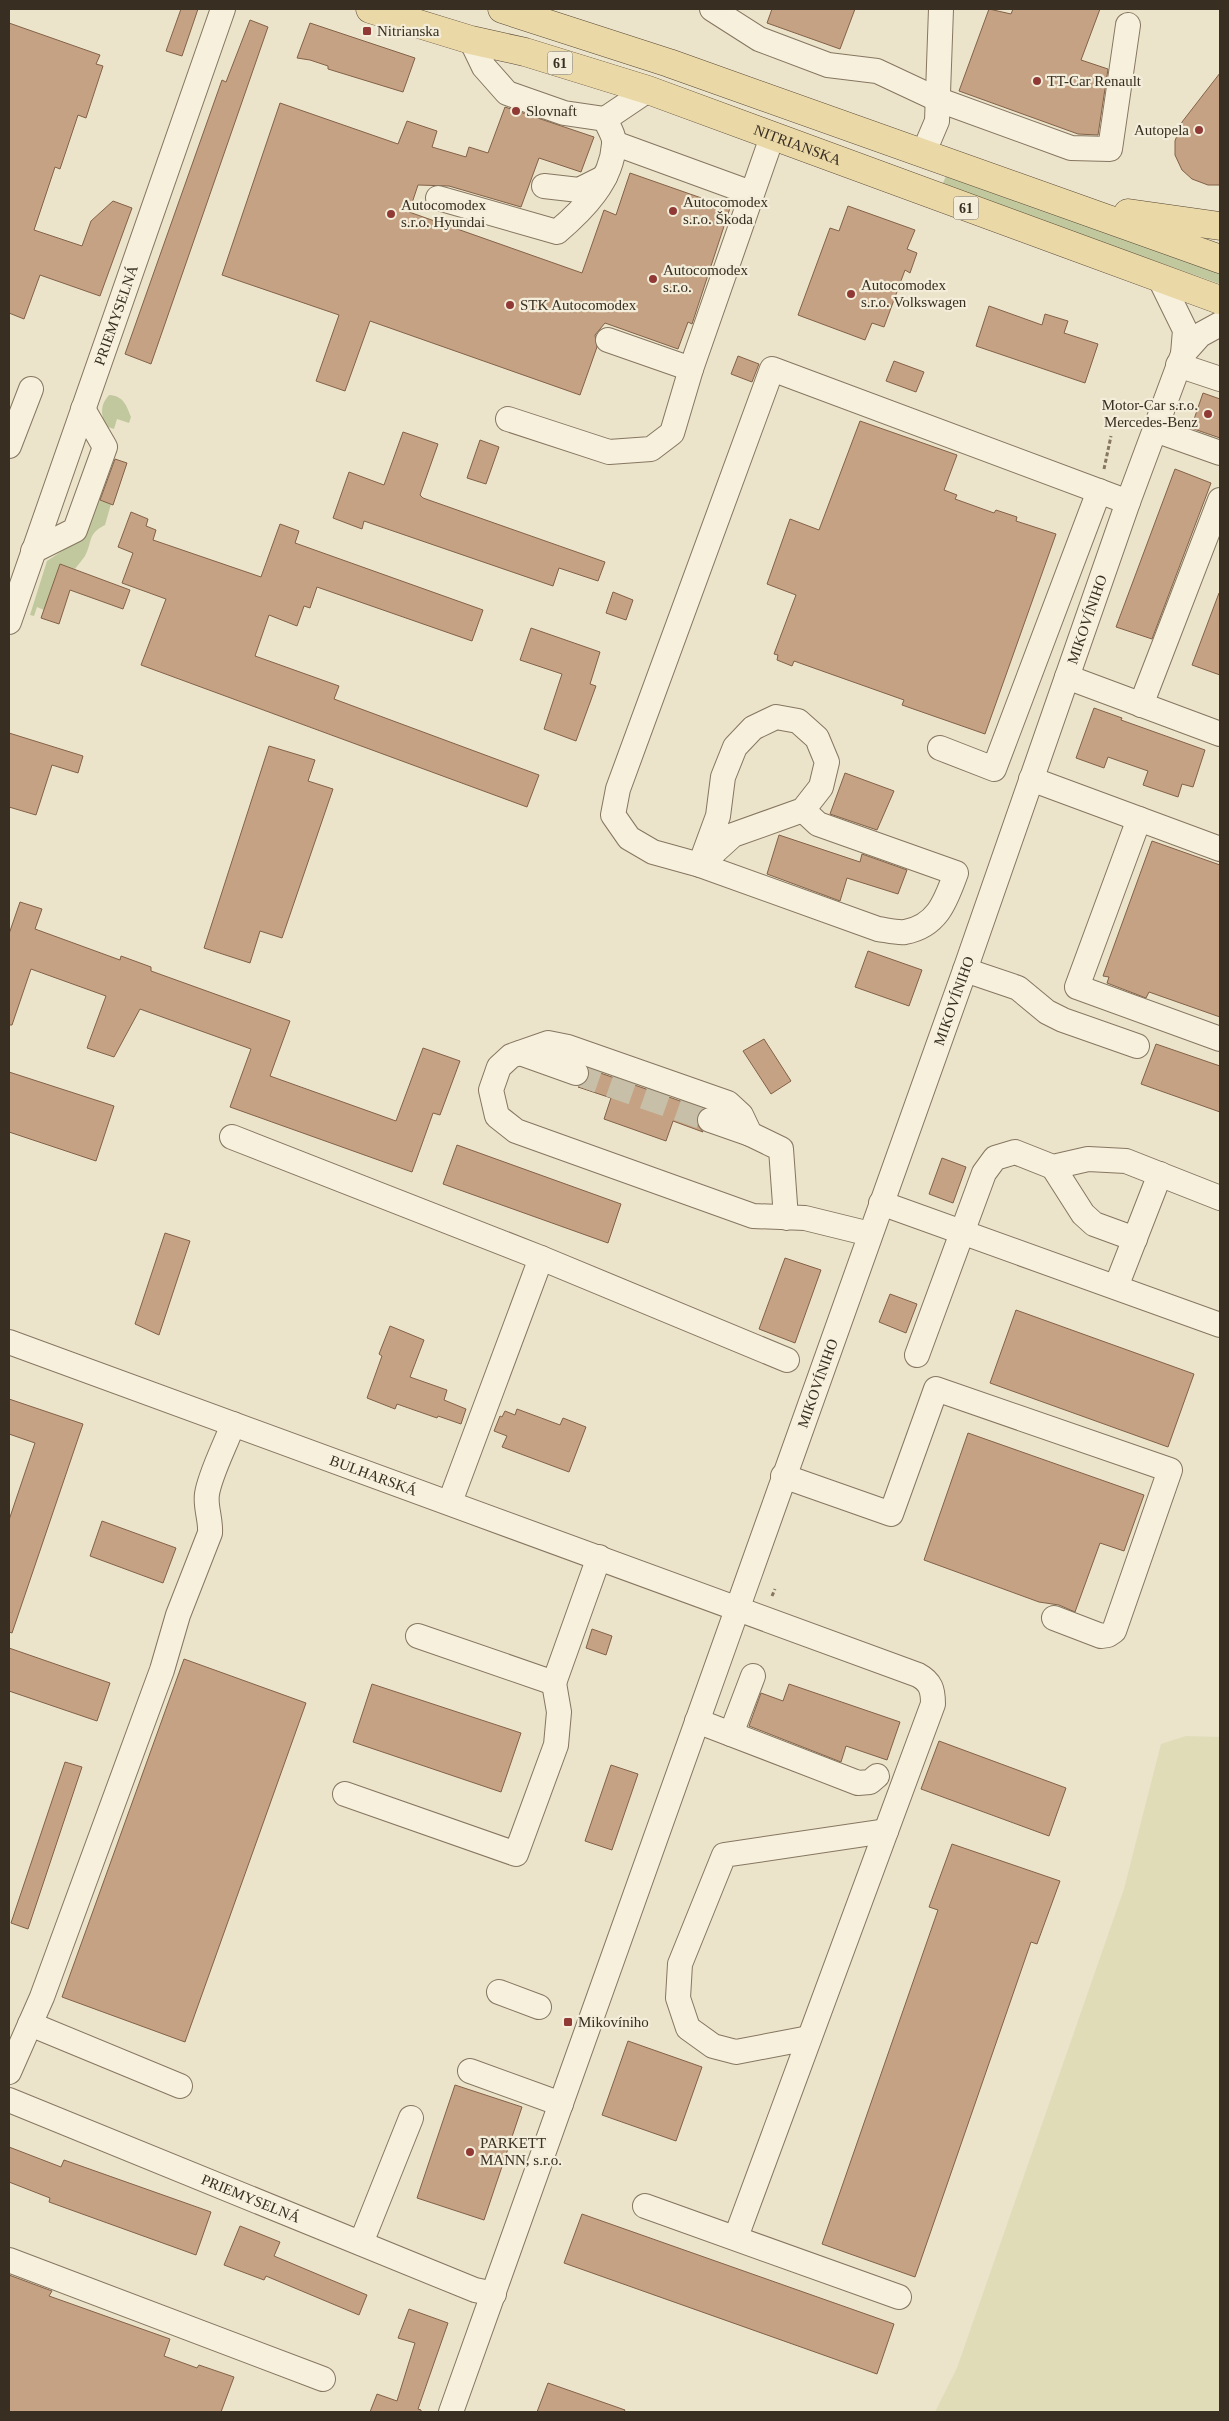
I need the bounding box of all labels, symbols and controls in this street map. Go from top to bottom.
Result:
place label: Nitrianska [377,23,440,39]
marker: Nitrianska [361,25,373,37]
road number: 61 [548,52,572,74]
place label: TT-Car Renault [1047,73,1142,89]
marker: TT-Car Renault [1031,75,1043,87]
place label: Slovnaft [526,103,578,119]
marker: Slovnaft [510,105,522,117]
street label: NITRIANSKA [752,122,844,168]
place label: Autopela [1134,122,1189,138]
marker: Autopela [1193,124,1205,136]
place label: Autocomodex s.r.o. Škoda [683,194,768,227]
place label: Autocomodex s.r.o. Hyundai [401,197,486,230]
road number: 61 [954,197,978,220]
marker: Autocomodex s.r.o. Škoda [667,205,679,217]
marker: Autocomodex s.r.o. Hyundai [385,208,397,220]
place label: Autocomodex s.r.o. [663,262,748,295]
street label: PRIEMYSELNÁ [91,263,141,367]
marker: Autocomodex s.r.o. [647,273,659,285]
place label: Autocomodex s.r.o. Volkswagen [861,277,967,310]
marker: Autocomodex s.r.o. Volkswagen [845,288,857,300]
place label: STK Autocomodex [520,297,637,313]
marker: STK Autocomodex [504,299,516,311]
place label: Motor-Car s.r.o. Mercedes-Benz [1102,397,1198,430]
marker: Motor-Car s.r.o. Mercedes-Benz [1202,408,1214,420]
street label: MIKOVÍNIHO [1064,573,1110,666]
street label: MIKOVÍNIHO [931,954,977,1048]
street label: MIKOVÍNIHO [794,1337,841,1430]
street label: BULHARSKÁ [327,1452,419,1499]
place label: Mikovíniho [578,2014,649,2030]
marker: Mikovíniho [562,2016,574,2028]
place label: PARKETT MANN, s.r.o. [480,2135,562,2168]
marker: PARKETT MANN, s.r.o. [464,2146,476,2158]
street label: PRIEMYSELNÁ [199,2171,303,2226]

